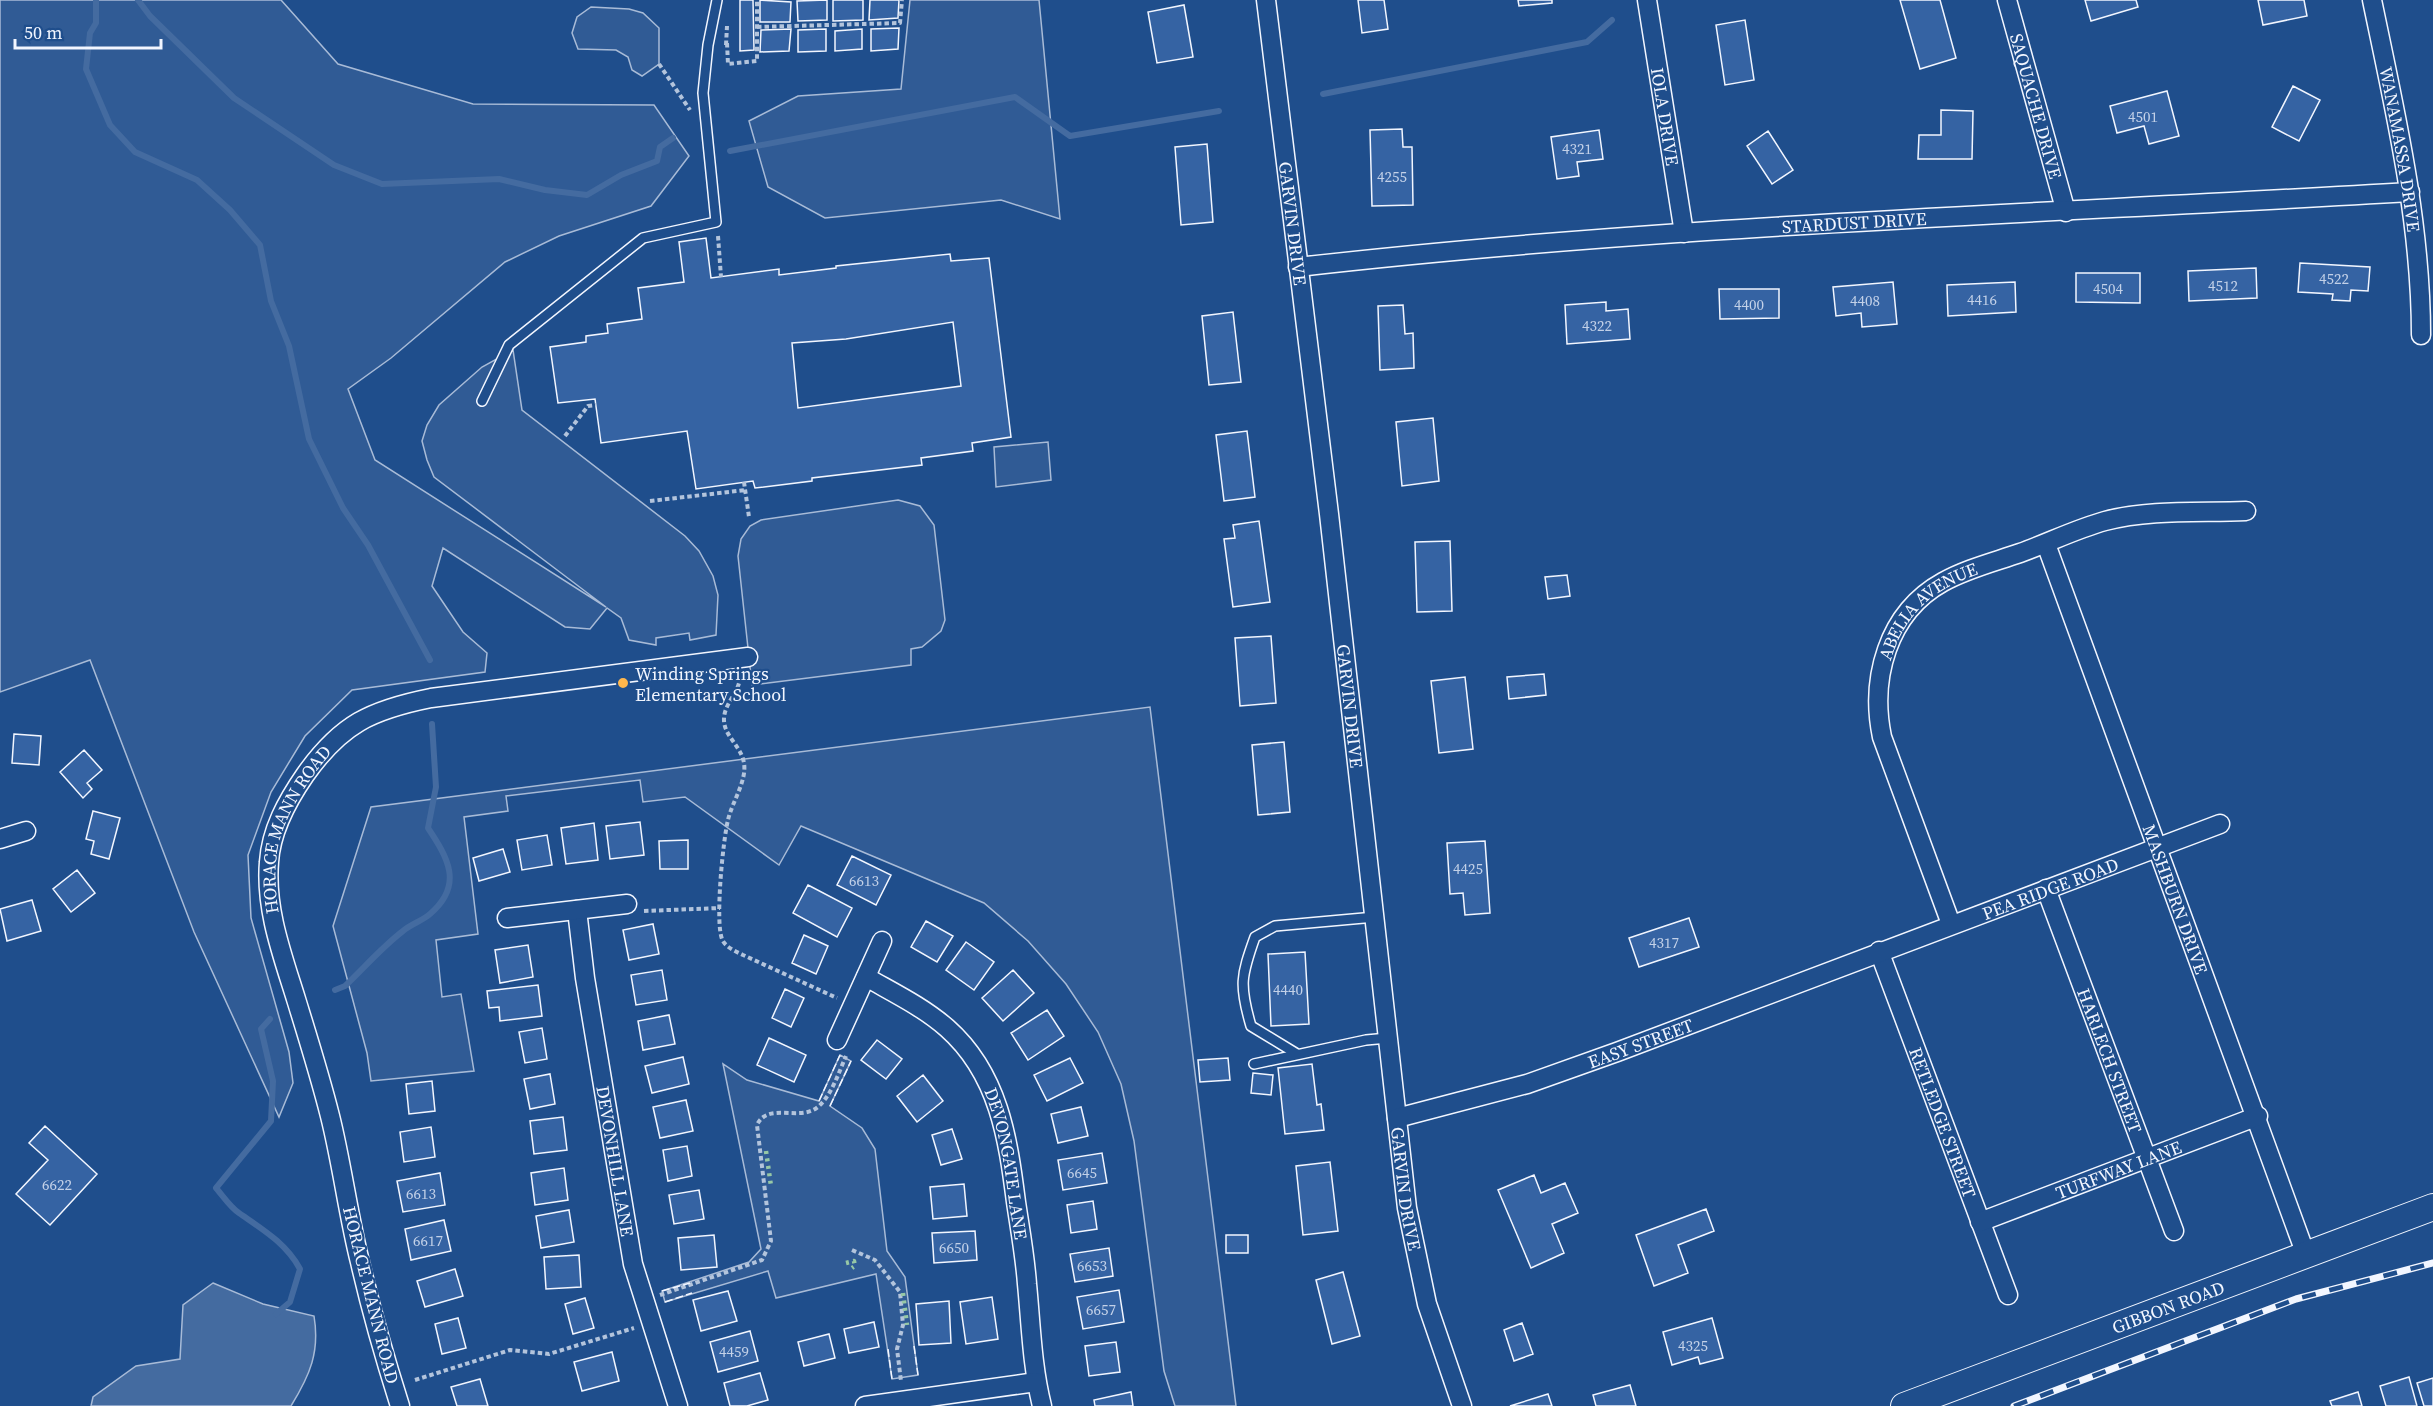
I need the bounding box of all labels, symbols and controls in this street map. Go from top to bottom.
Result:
scale bar [15,12,160,50]
text: 50 m [24,20,62,45]
street label: SAQUACHE DRIVE [2004,31,2069,182]
street label: WANAMASSA DRIVE [2374,64,2427,233]
street label: IOLA DRIVE [1645,66,1686,168]
house number: 4501 [2128,106,2158,127]
house number: 4321 [1562,138,1592,159]
street label: GARVIN DRIVE [1273,160,1313,287]
house number: 4255 [1377,166,1407,187]
street label: STARDUST DRIVE [1781,205,1927,239]
house number: 4522 [2319,268,2349,289]
house number: 4512 [2208,275,2238,296]
house number: 4504 [2093,278,2123,299]
house number: 4416 [1967,289,1997,310]
house number: 4408 [1850,290,1880,311]
house number: 4400 [1734,294,1764,315]
house number: 4322 [1582,315,1612,336]
street label: ABELIA AVENUE [1872,556,1981,663]
street label: GARVIN DRIVE [1331,643,1370,769]
place label: Winding Springs Elementary School [635,661,786,707]
marker: Winding Springs Elementary School [616,676,630,690]
street label: HORACE MANN ROAD [256,739,336,916]
street label: MASHBURN DRIVE [2137,821,2215,978]
street label: PEA RIDGE ROAD [1978,851,2122,925]
house number: 4425 [1453,858,1483,879]
house number: 6613 [849,870,879,891]
house number: 4317 [1649,932,1679,953]
house number: 4440 [1273,979,1303,1000]
street label: HARLECH STREET [2072,984,2149,1136]
street label: EASY STREET [1584,1012,1697,1074]
street label: RETLEDGE STREET [1904,1043,1983,1201]
street label: DEVONHILL LANE [591,1084,641,1238]
street label: DEVONGATE LANE [979,1084,1034,1241]
street label: GARVIN DRIVE [1385,1126,1428,1253]
street label: TURFWAY LANE [2052,1134,2185,1205]
house number: 6645 [1067,1162,1097,1183]
house number: 6622 [42,1174,72,1195]
house number: 6613 [406,1183,436,1204]
street label: HORACE MANN ROAD [337,1204,405,1386]
house number: 6617 [413,1230,443,1251]
house number: 6650 [939,1237,969,1258]
house number: 6653 [1077,1255,1107,1276]
street label: GIBBON ROAD [2108,1274,2228,1339]
house number: 6657 [1086,1299,1116,1320]
house number: 4325 [1678,1335,1708,1356]
house number: 4459 [719,1341,749,1362]

